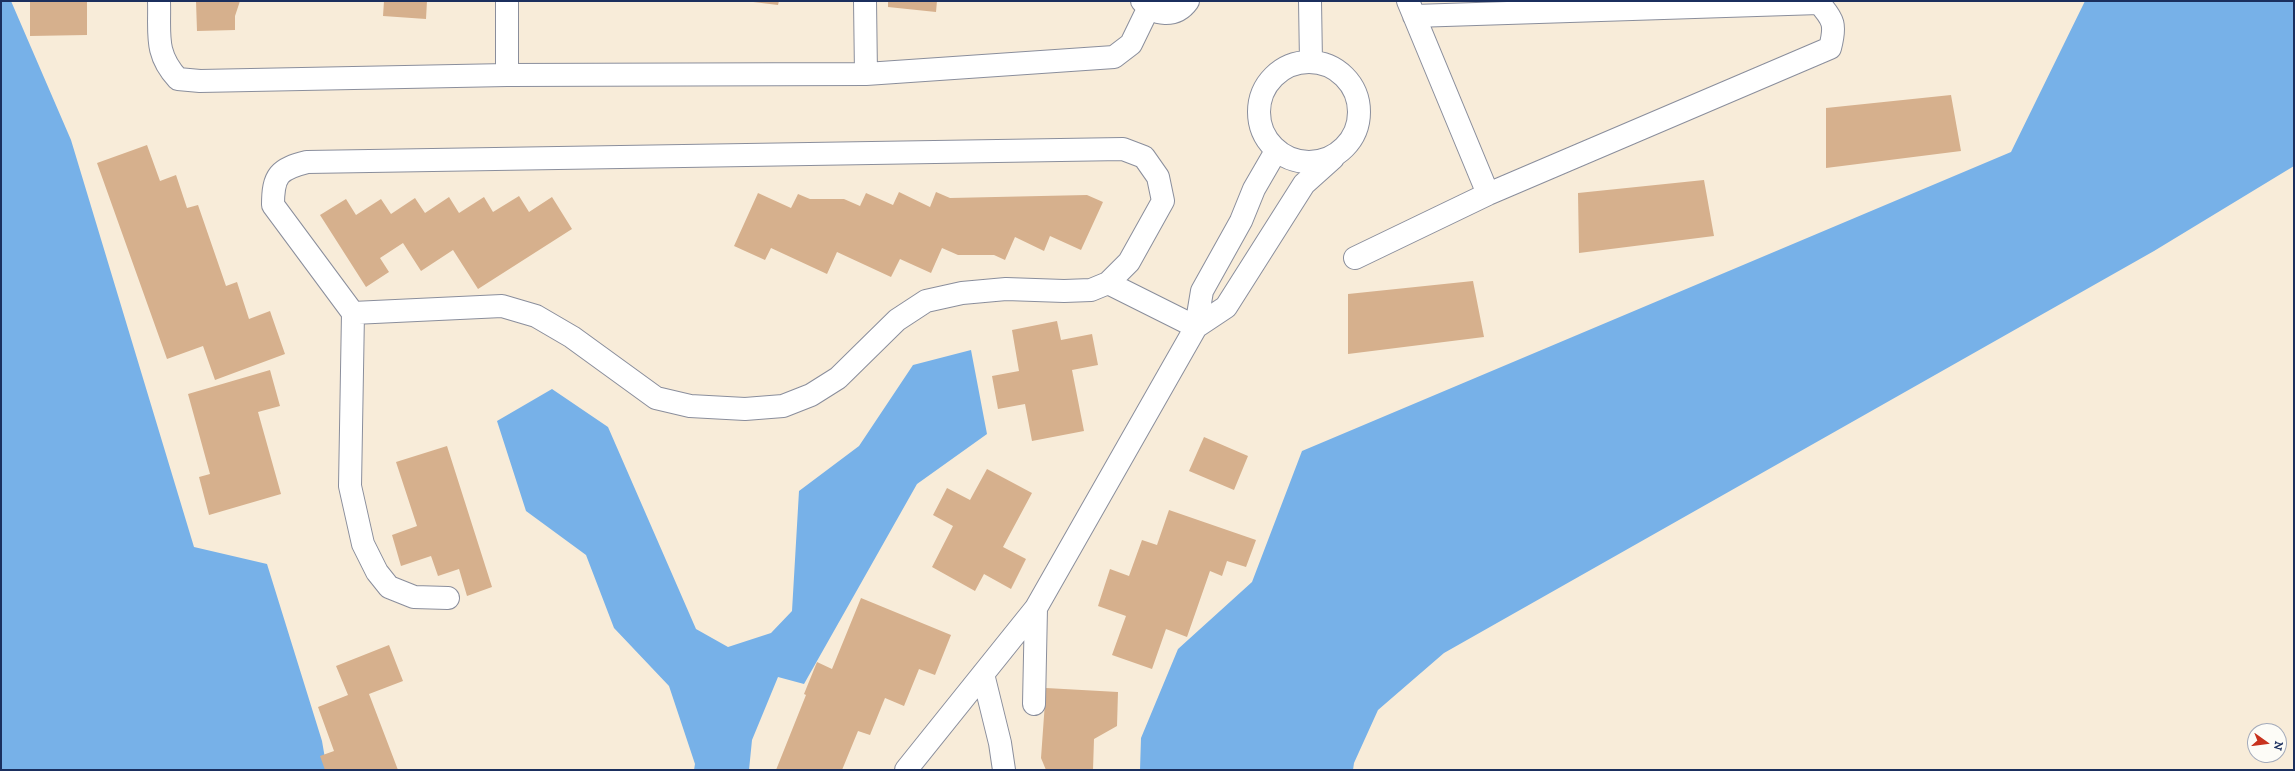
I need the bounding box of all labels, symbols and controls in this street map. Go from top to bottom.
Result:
north arrow [2247,723,2287,763]
text: N [2270,740,2286,752]

